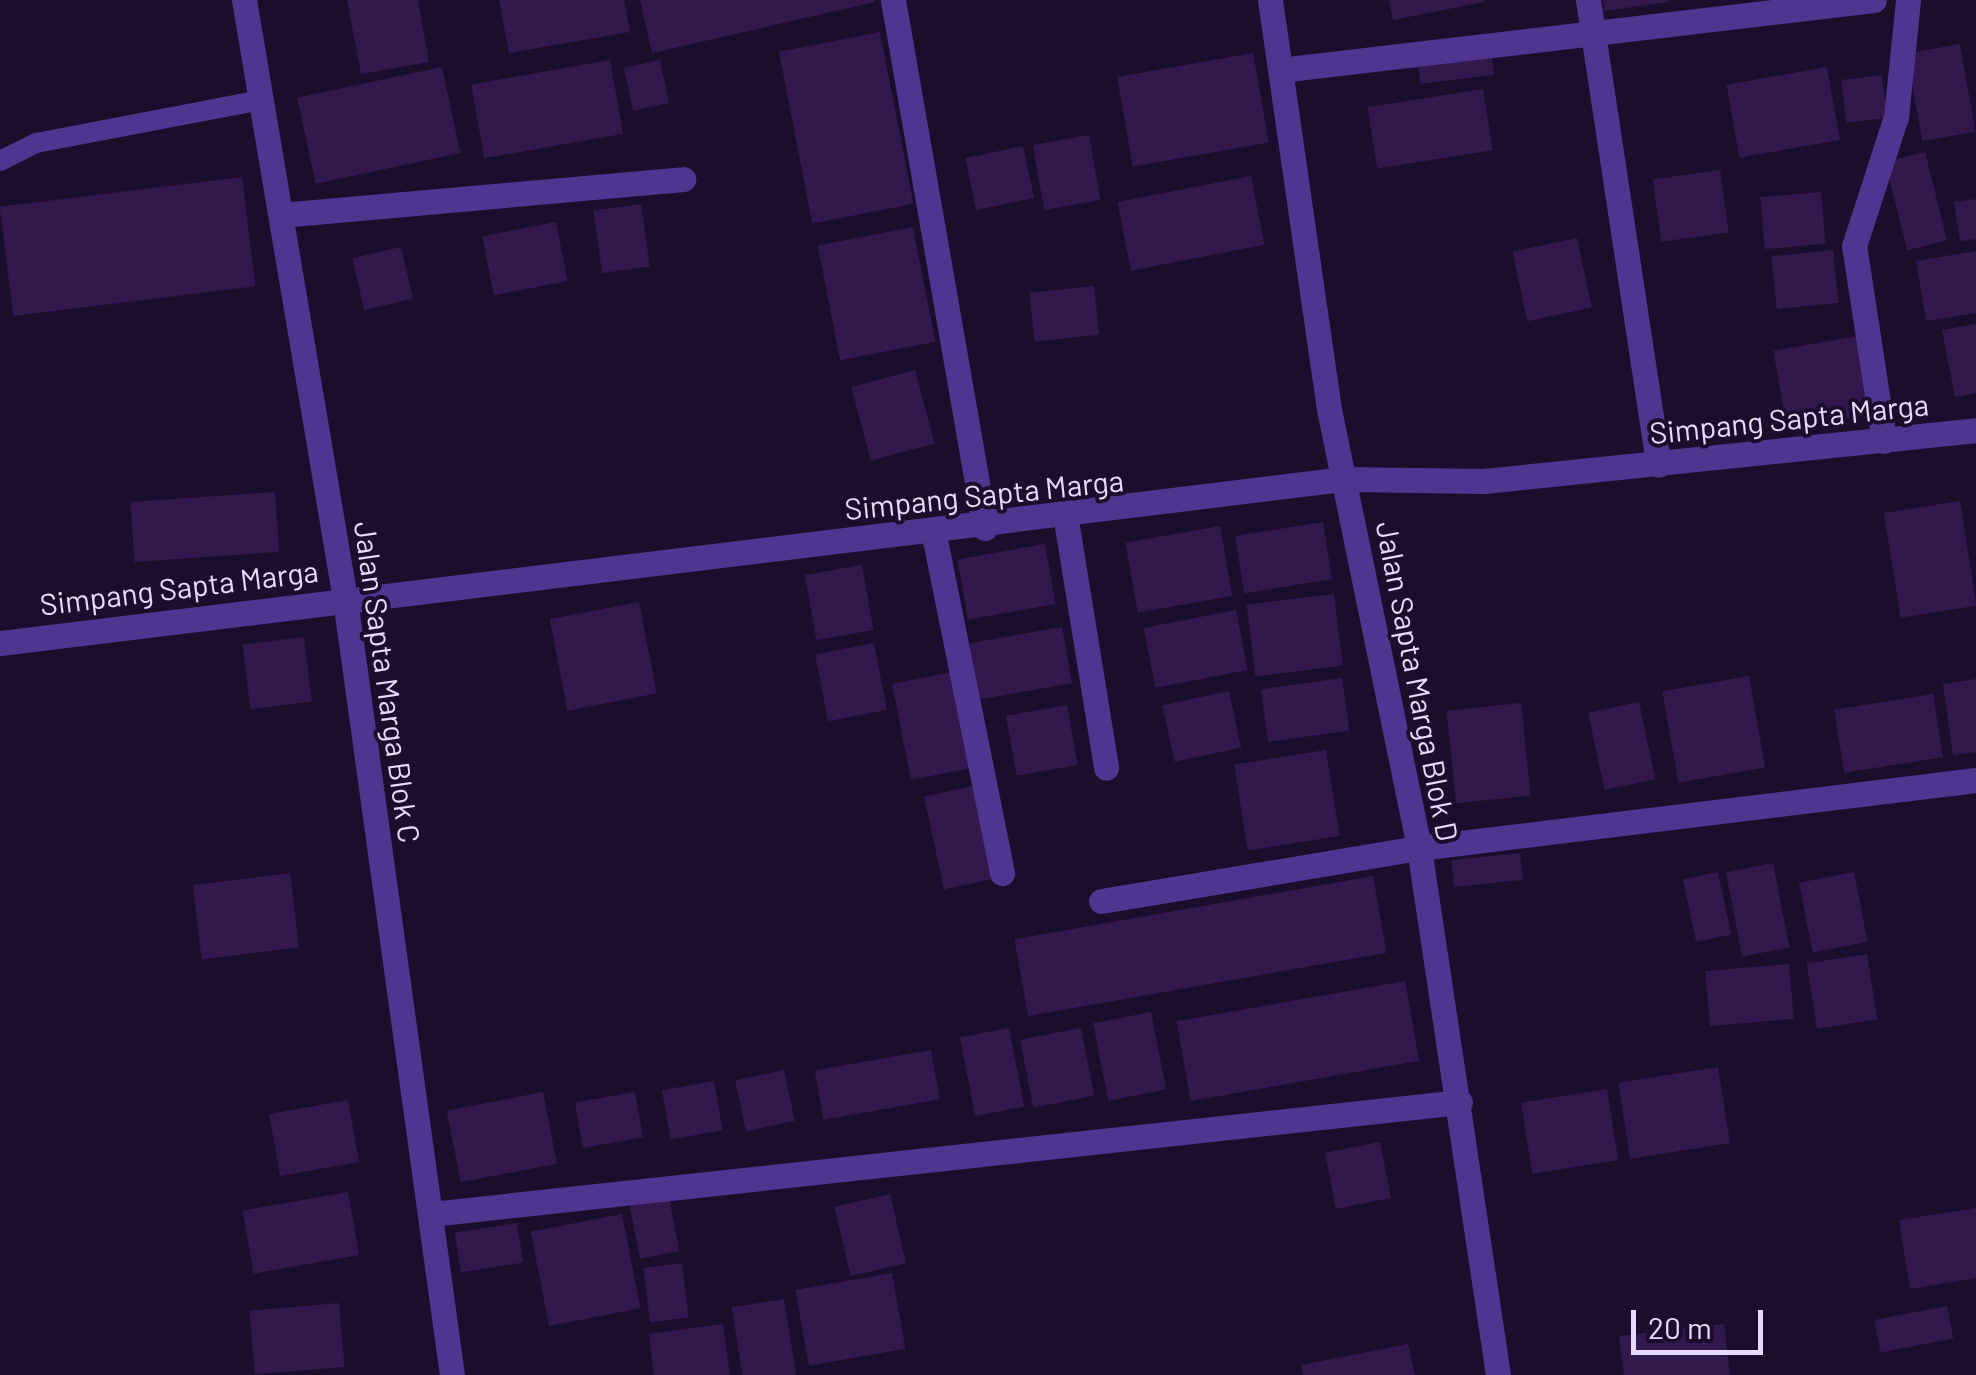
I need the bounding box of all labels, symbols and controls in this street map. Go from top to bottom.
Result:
street label: Simpang Sapta Marga [1648,385,1930,451]
street label: Simpang Sapta Marga [843,461,1125,527]
street label: Jalan Sapta Marga Blok D [1369,518,1467,844]
street label: Jalan Sapta Marga Blok C [348,519,428,845]
street label: Simpang Sapta Marga [38,552,320,622]
scale bar [1636,1290,1768,1352]
text: 20 m [1648,1309,1712,1345]

